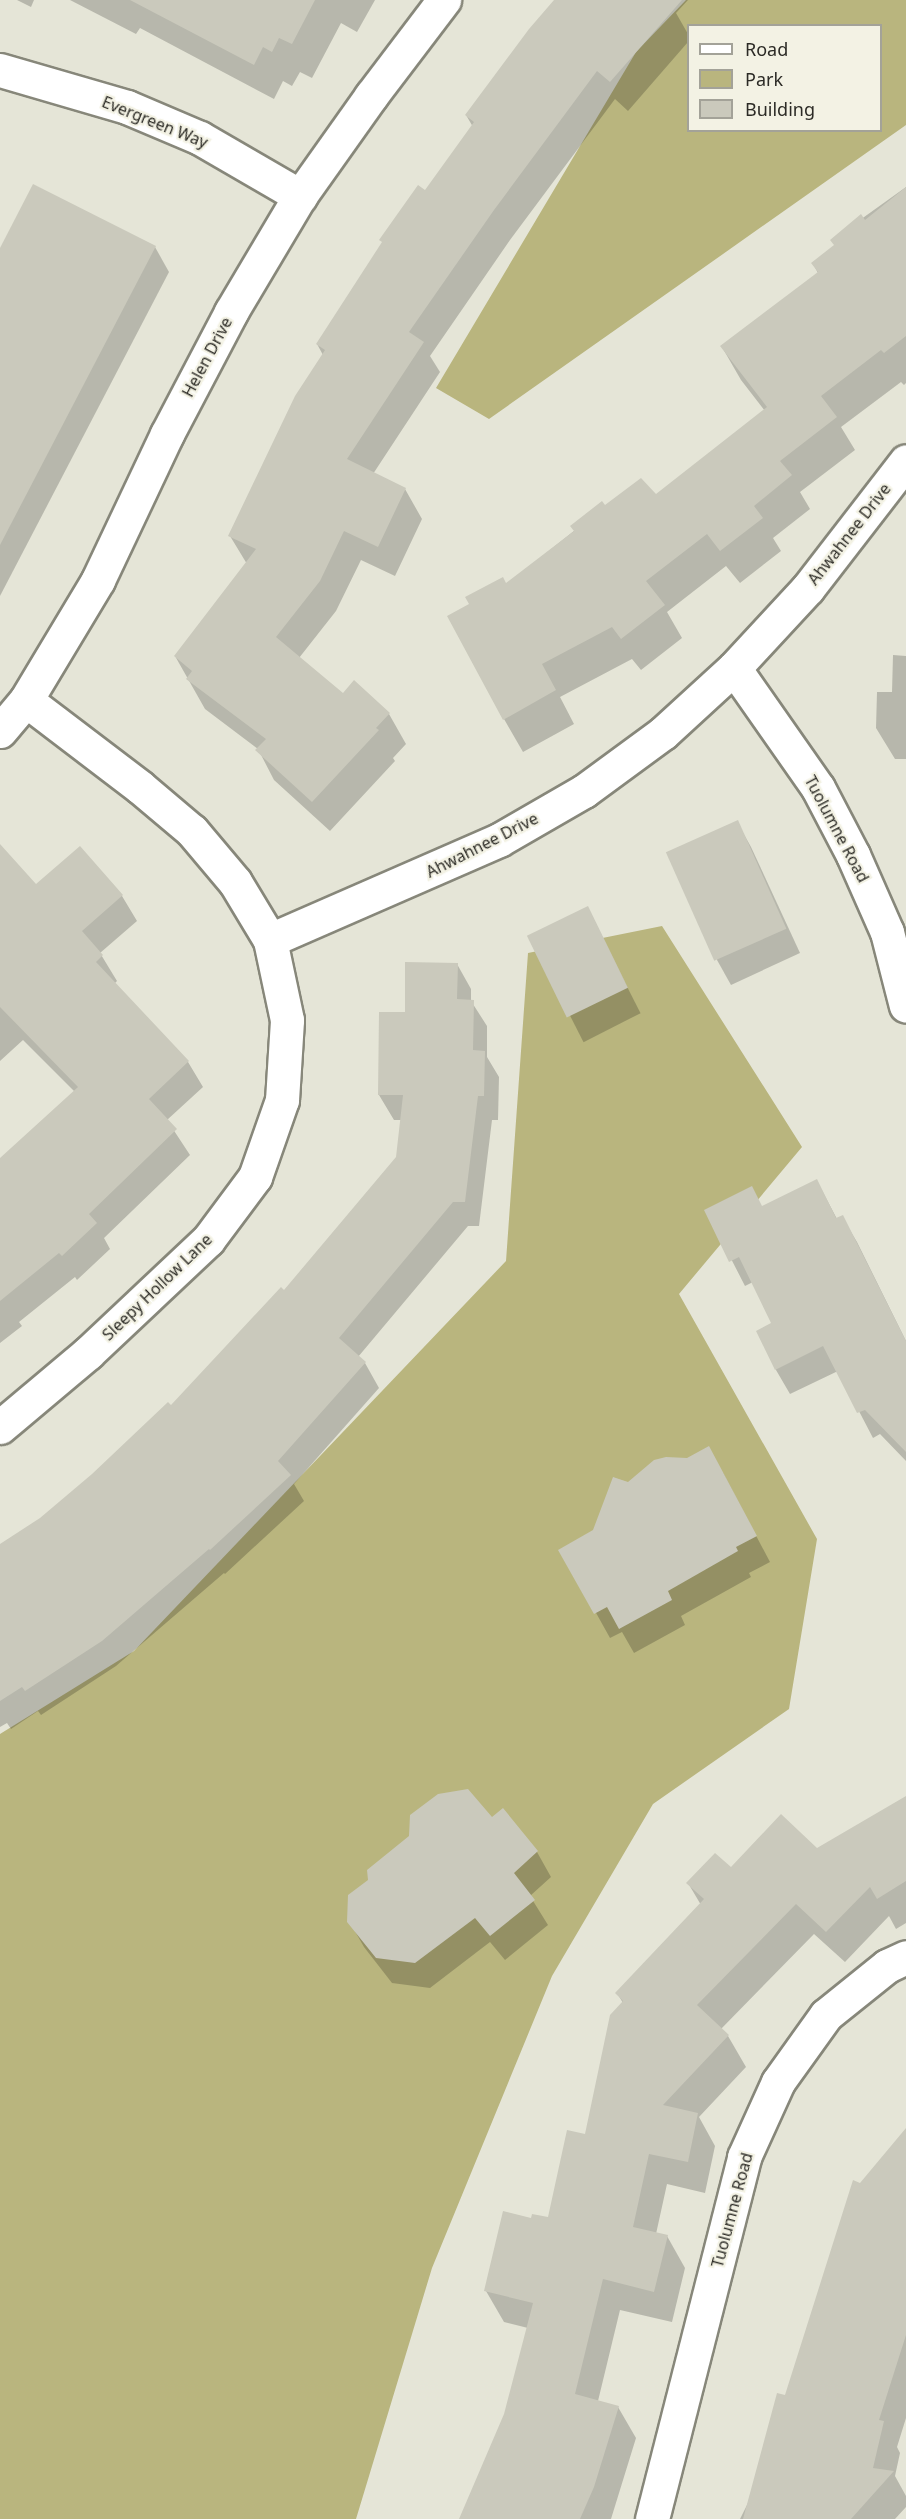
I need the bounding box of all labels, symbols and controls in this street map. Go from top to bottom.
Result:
legend [687,24,882,132]
text: Road [745,37,788,61]
text: Park [745,67,783,91]
street label: Evergreen Way [99,92,211,152]
text: Building [745,97,815,121]
street label: Helen Drive [178,314,236,400]
street label: Ahwahnee Drive [804,480,894,588]
street label: Tuolumne Road [801,772,873,886]
street label: Ahwahnee Drive [423,808,541,882]
street label: Sleepy Hollow Lane [98,1230,216,1344]
street label: Tuolumne Road [707,2150,757,2270]

